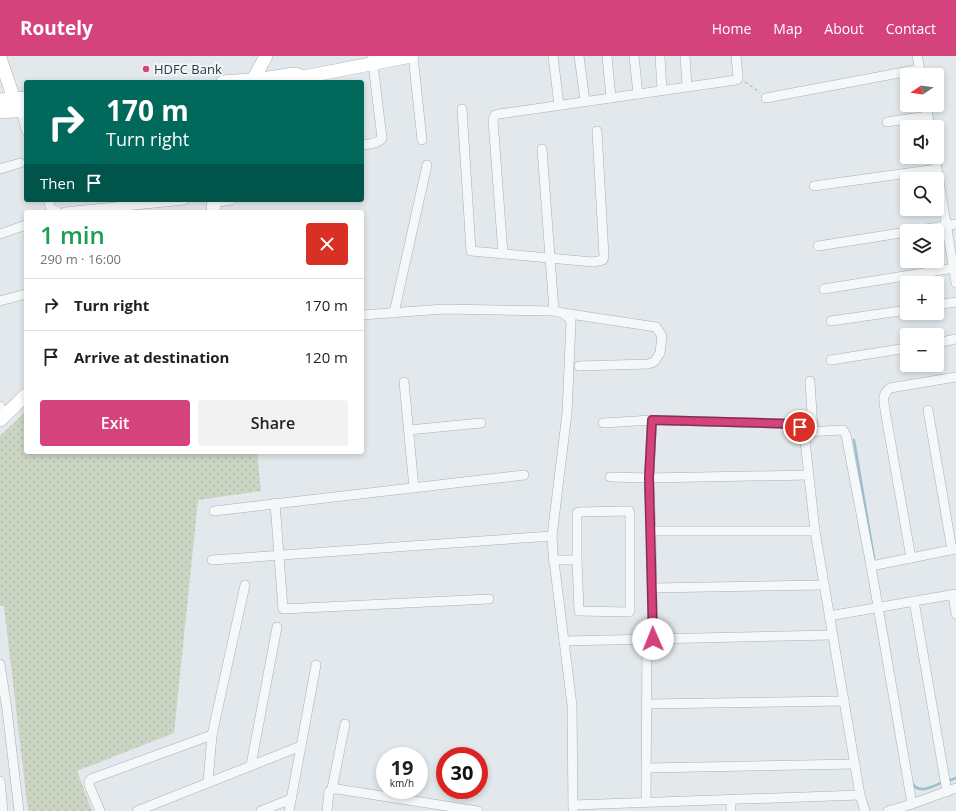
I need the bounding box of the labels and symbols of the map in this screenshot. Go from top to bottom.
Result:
place label: HDFC Bank [154,60,222,78]
marker: HDFC Bank [141,64,151,74]
north arrow [900,68,944,112]
pin [783,410,817,444]
position arrow [632,618,674,660]
speed limit sign: 30 [436,747,488,799]

